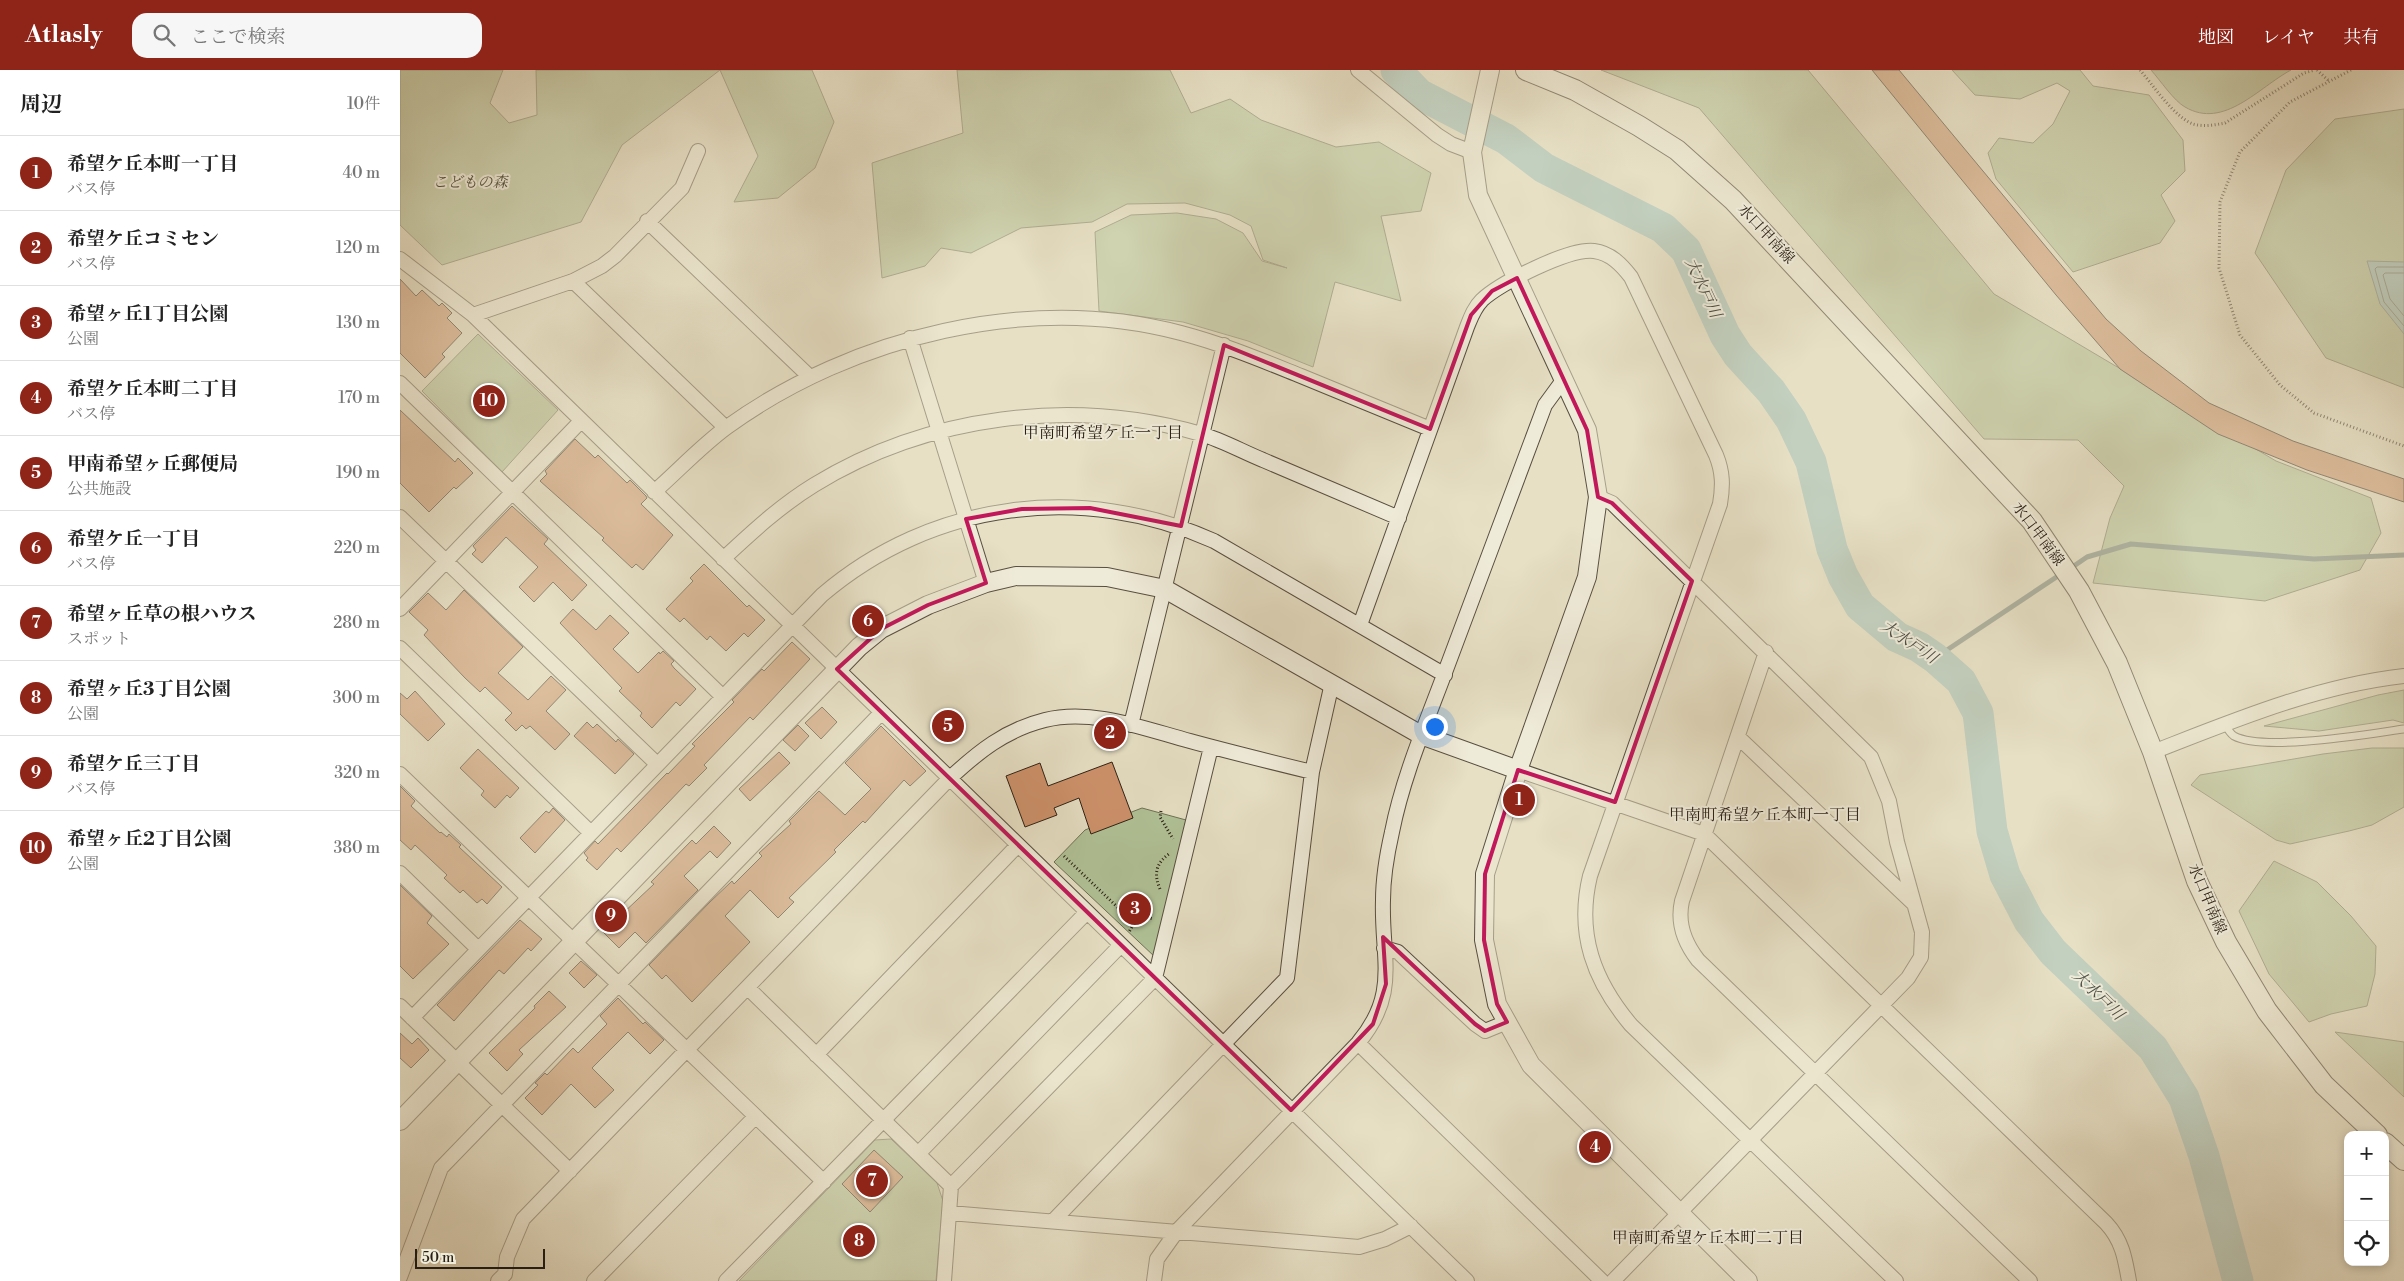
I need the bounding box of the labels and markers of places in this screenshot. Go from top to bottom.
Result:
pin: 10 [473,382,505,420]
pin: 6 [852,602,884,640]
pin: 5 [932,707,964,745]
pin: 2 [1094,714,1126,752]
pin: 1 [1503,781,1535,819]
pin: 3 [1119,890,1151,928]
pin: 9 [595,897,627,935]
pin: 4 [1579,1128,1611,1166]
pin: 7 [856,1162,888,1200]
pin: 8 [843,1222,875,1260]

